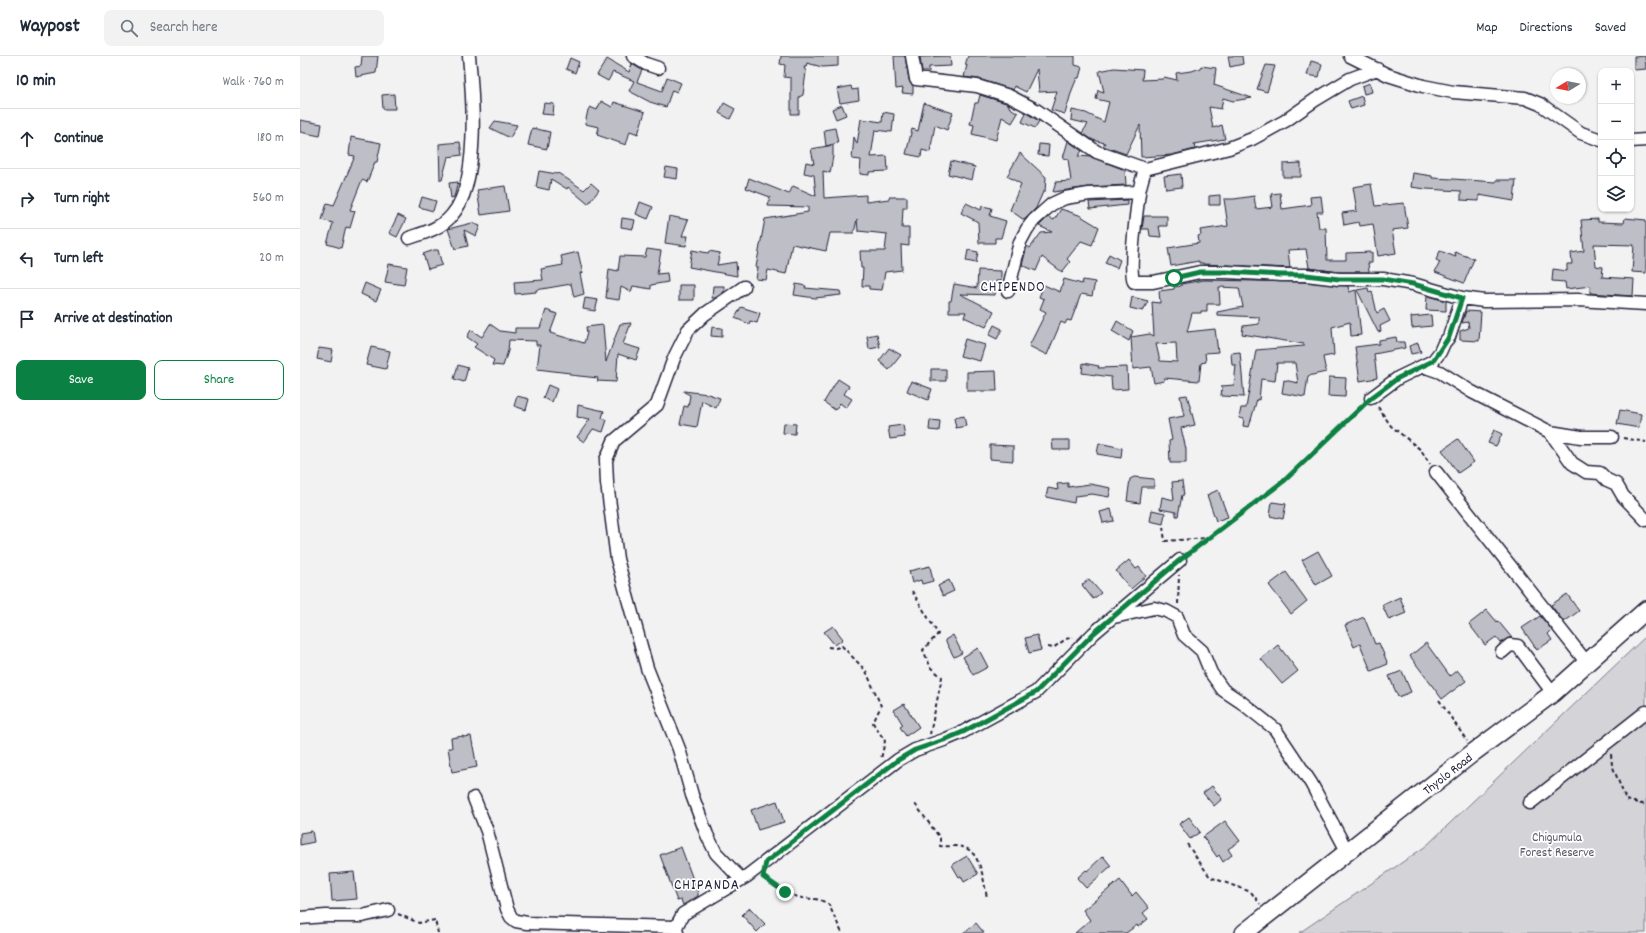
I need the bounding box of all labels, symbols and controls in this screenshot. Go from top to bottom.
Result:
search box [104,10,384,46]
text: Waypost [20,14,80,41]
icon: search [118,17,140,39]
text: Search here [150,17,218,39]
text: Map [1476,18,1498,38]
text: Directions [1520,18,1573,38]
text: Saved [1595,18,1626,38]
north arrow [1550,68,1586,104]
map controls [1598,68,1634,212]
button: + [1598,68,1634,104]
text: 10 min [16,70,56,94]
text: Walk · 760 m [223,73,284,92]
button: − [1598,104,1634,140]
icon: ahead [16,128,38,150]
text: Continue [54,128,103,150]
text: 180 m [257,129,284,148]
button: locate [1598,140,1634,176]
button: layers [1598,176,1634,212]
icon: right [16,188,38,210]
text: Turn right [54,188,110,210]
text: 560 m [253,189,284,208]
icon: left [16,248,38,270]
text: Turn left [54,248,103,270]
text: 20 m [259,249,284,268]
route start [1165,269,1183,287]
district label: CHIPENDO [980,277,1046,299]
icon: arrive [16,308,38,330]
text: Arrive at destination [54,308,172,330]
button: Save [16,360,146,400]
button: Share [154,360,284,400]
street label: Thyolo Road [1420,750,1477,800]
park label: Chigumula Forest Reserve [1520,829,1595,863]
district label: CHIPANDA [674,875,740,897]
route end [776,883,794,901]

